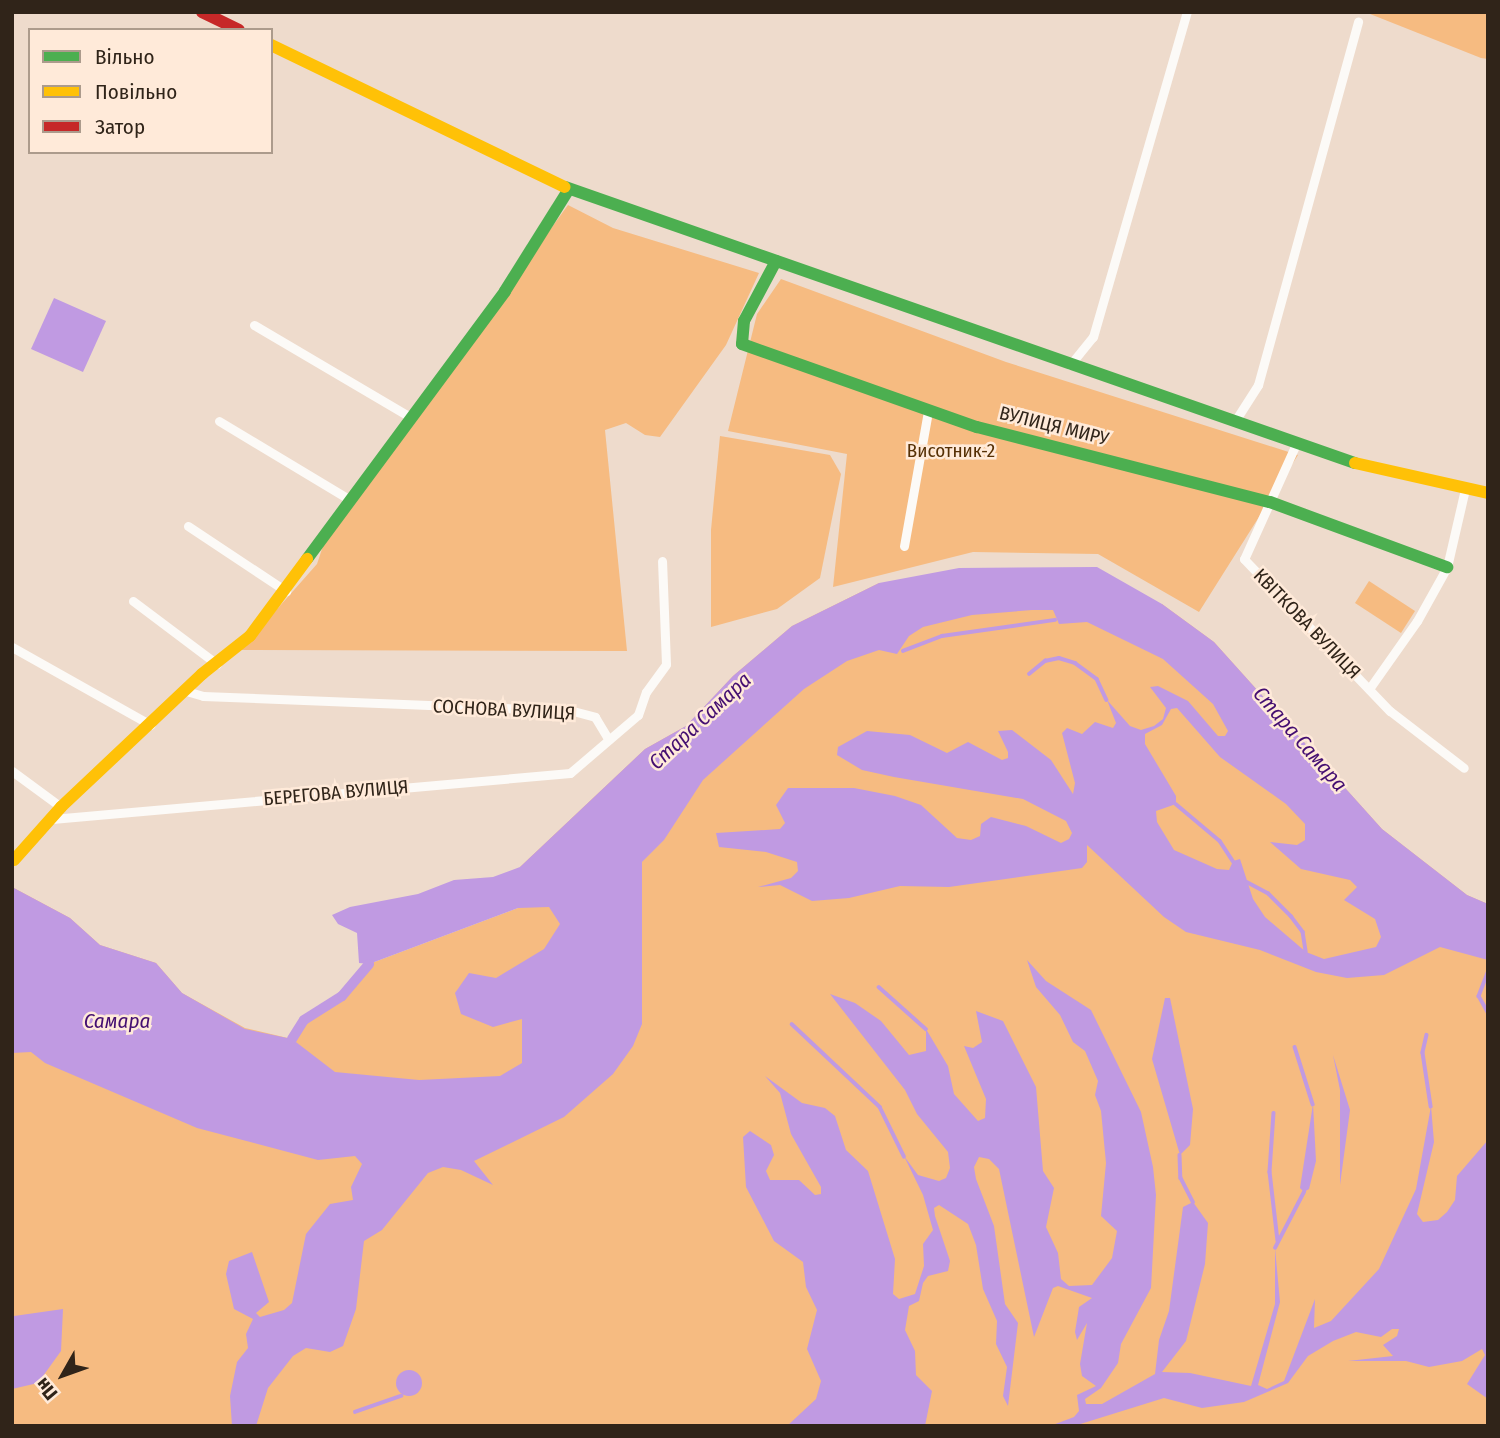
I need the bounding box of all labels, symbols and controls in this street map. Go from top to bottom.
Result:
legend [28,28,273,154]
text: Вільно [95,44,155,70]
text: Повільно [95,79,177,105]
text: Затор [95,114,145,140]
street label: ВУЛИЦЯ МИРУ [997,401,1111,451]
park label: Висотник-2 [907,440,995,462]
street label: КВІТКОВА ВУЛИЦЯ [1249,564,1365,684]
water label: Стара Самара [644,667,756,775]
water label: Стара Самара [1248,681,1352,797]
street label: СОСНОВА ВУЛИЦЯ [432,695,576,725]
street label: БЕРЕГОВА ВУЛИЦЯ [263,775,409,811]
water label: Самара [84,1008,150,1034]
north arrow [28,1340,98,1410]
text: Пн [31,1373,62,1404]

